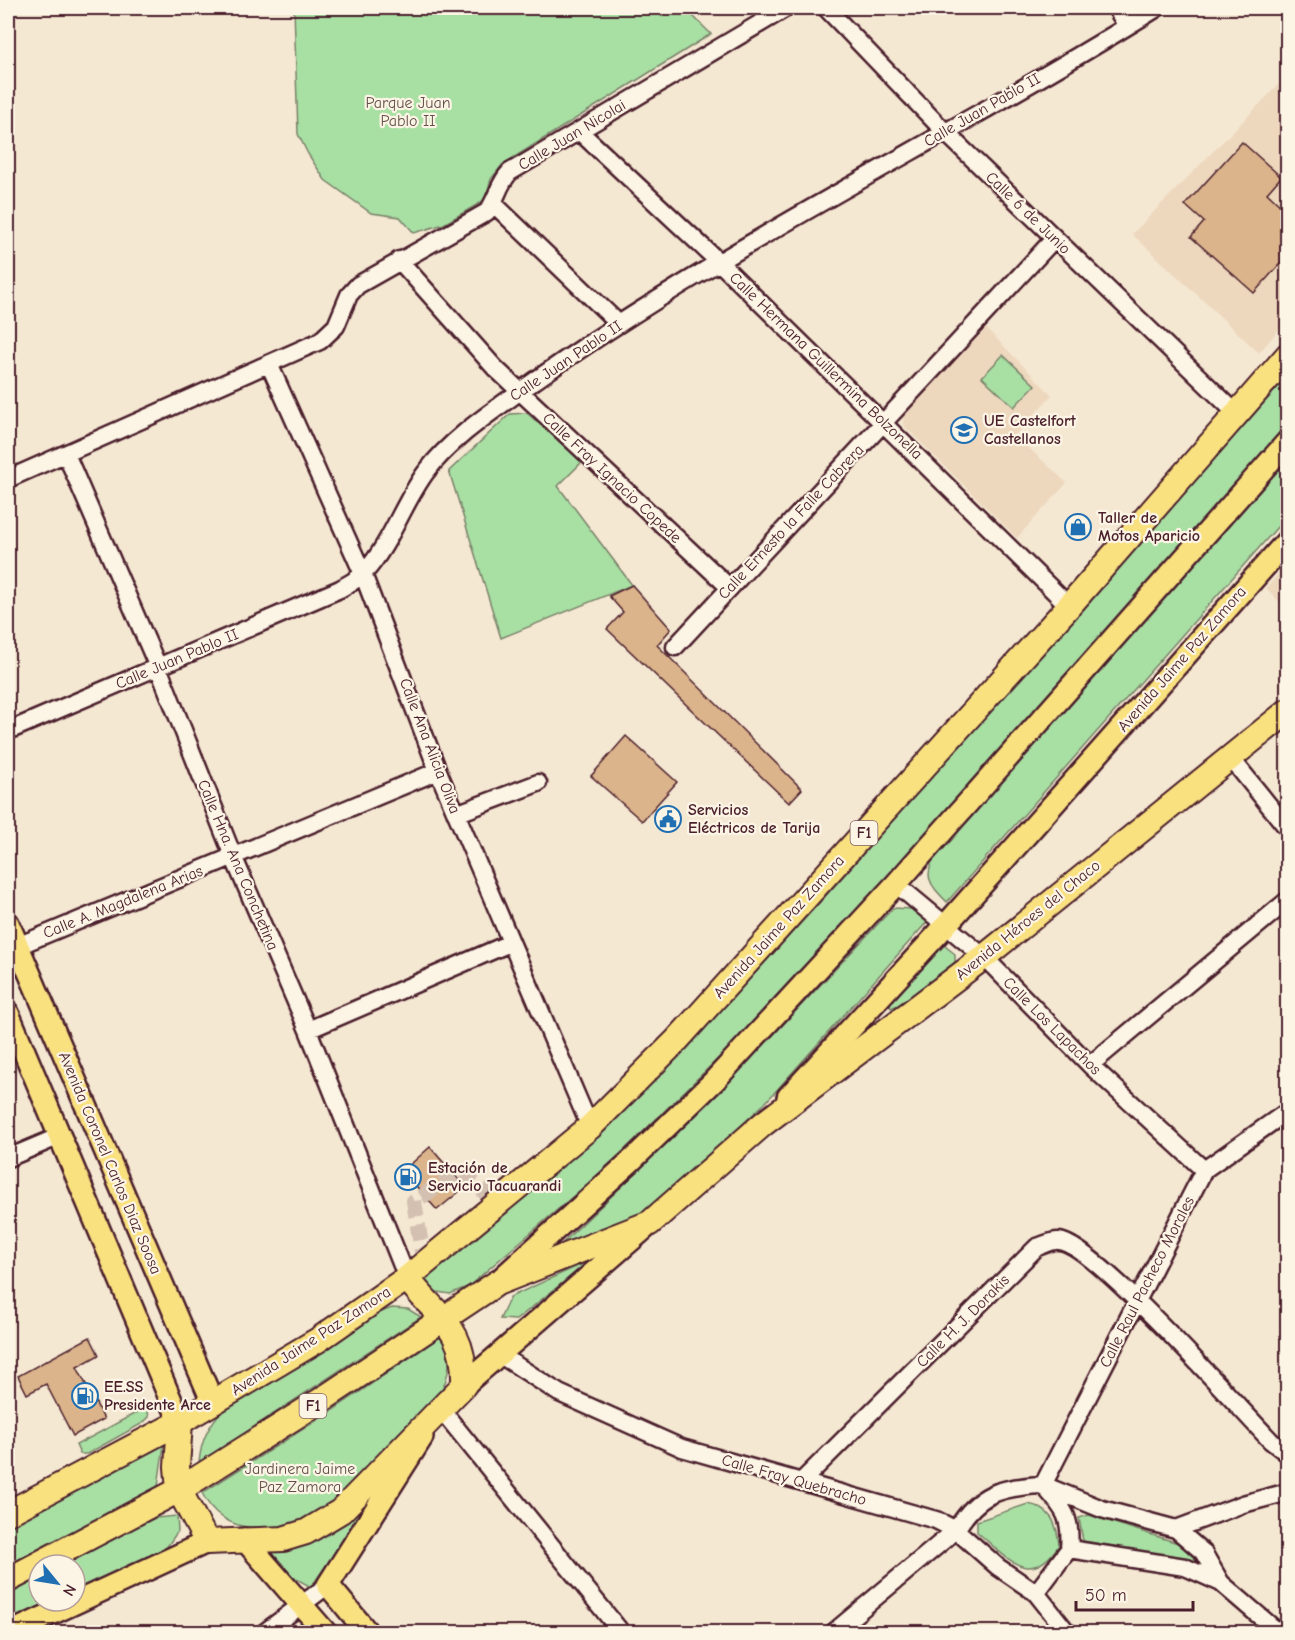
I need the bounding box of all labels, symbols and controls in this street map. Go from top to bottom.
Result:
street label: Calle Juan Pablo II [921,69,1043,151]
park label: Parque Juan Pablo II [365,94,451,130]
street label: Calle Juan Nicolai [515,96,629,174]
street label: Calle 6 de Junio [982,168,1074,258]
street label: Calle Hermana Guillermina Bolzonella [726,269,926,463]
street label: Calle Juan Pablo II [507,317,625,405]
street label: Calle Fray Ignacio Copede [539,409,685,547]
place label: UE Castelfort Castellanos [984,412,1076,448]
school or university icon: UE Castelfort Castellanos [949,415,979,445]
street label: Calle Ernesto la Falle Cabrera [715,441,867,603]
place label: Taller de Motos Aparicio [1098,509,1200,545]
shop icon: Taller de Motos Aparicio [1063,512,1093,542]
street label: Avenida Jaime Paz Zamora [1114,583,1250,735]
street label: Calle Juan Pablo II [113,625,241,693]
street label: Calle Ana Alicia Oliva [396,676,464,816]
street label: Calle Hna. Ana Conchetina [194,777,282,953]
place label: Servicios Eléctricos de Tarija [688,801,820,837]
public building icon: Servicios Eléctricos de Tarija [653,804,683,834]
road number: F1 [850,821,878,845]
street label: Avenida Jaime Paz Zamora [710,852,848,1002]
street label: Avenida Héroes del Chaco [952,856,1104,984]
street label: Calle A. Magdalena Arias [41,862,206,942]
street label: Calle Los Lapachos [999,973,1105,1079]
street label: Avenida Coronel Carlos Diaz Soosa [55,1049,165,1277]
place label: Estación de Servicio Tacuarandi [428,1159,561,1195]
fuel station icon: Estación de Servicio Tacuarandi [393,1162,423,1192]
street label: Calle Raul Pacheco Morales [1096,1193,1198,1371]
street label: Calle H. J. Dorakis [913,1271,1013,1371]
street label: Avenida Jaime Paz Zamora [228,1283,394,1399]
place label: EE.SS Presidente Arce [104,1378,211,1414]
fuel station icon: EE.SS Presidente Arce [70,1381,100,1411]
road number: F1 [300,1394,326,1418]
street label: Calle Fray Quebracho [720,1451,868,1509]
park label: Jardinera Jaime Paz Zamora [245,1460,355,1496]
north arrow [27,1553,87,1613]
scale bar [1076,1574,1193,1612]
text: N [59,1581,80,1599]
text: 50 m [1085,1585,1127,1606]

